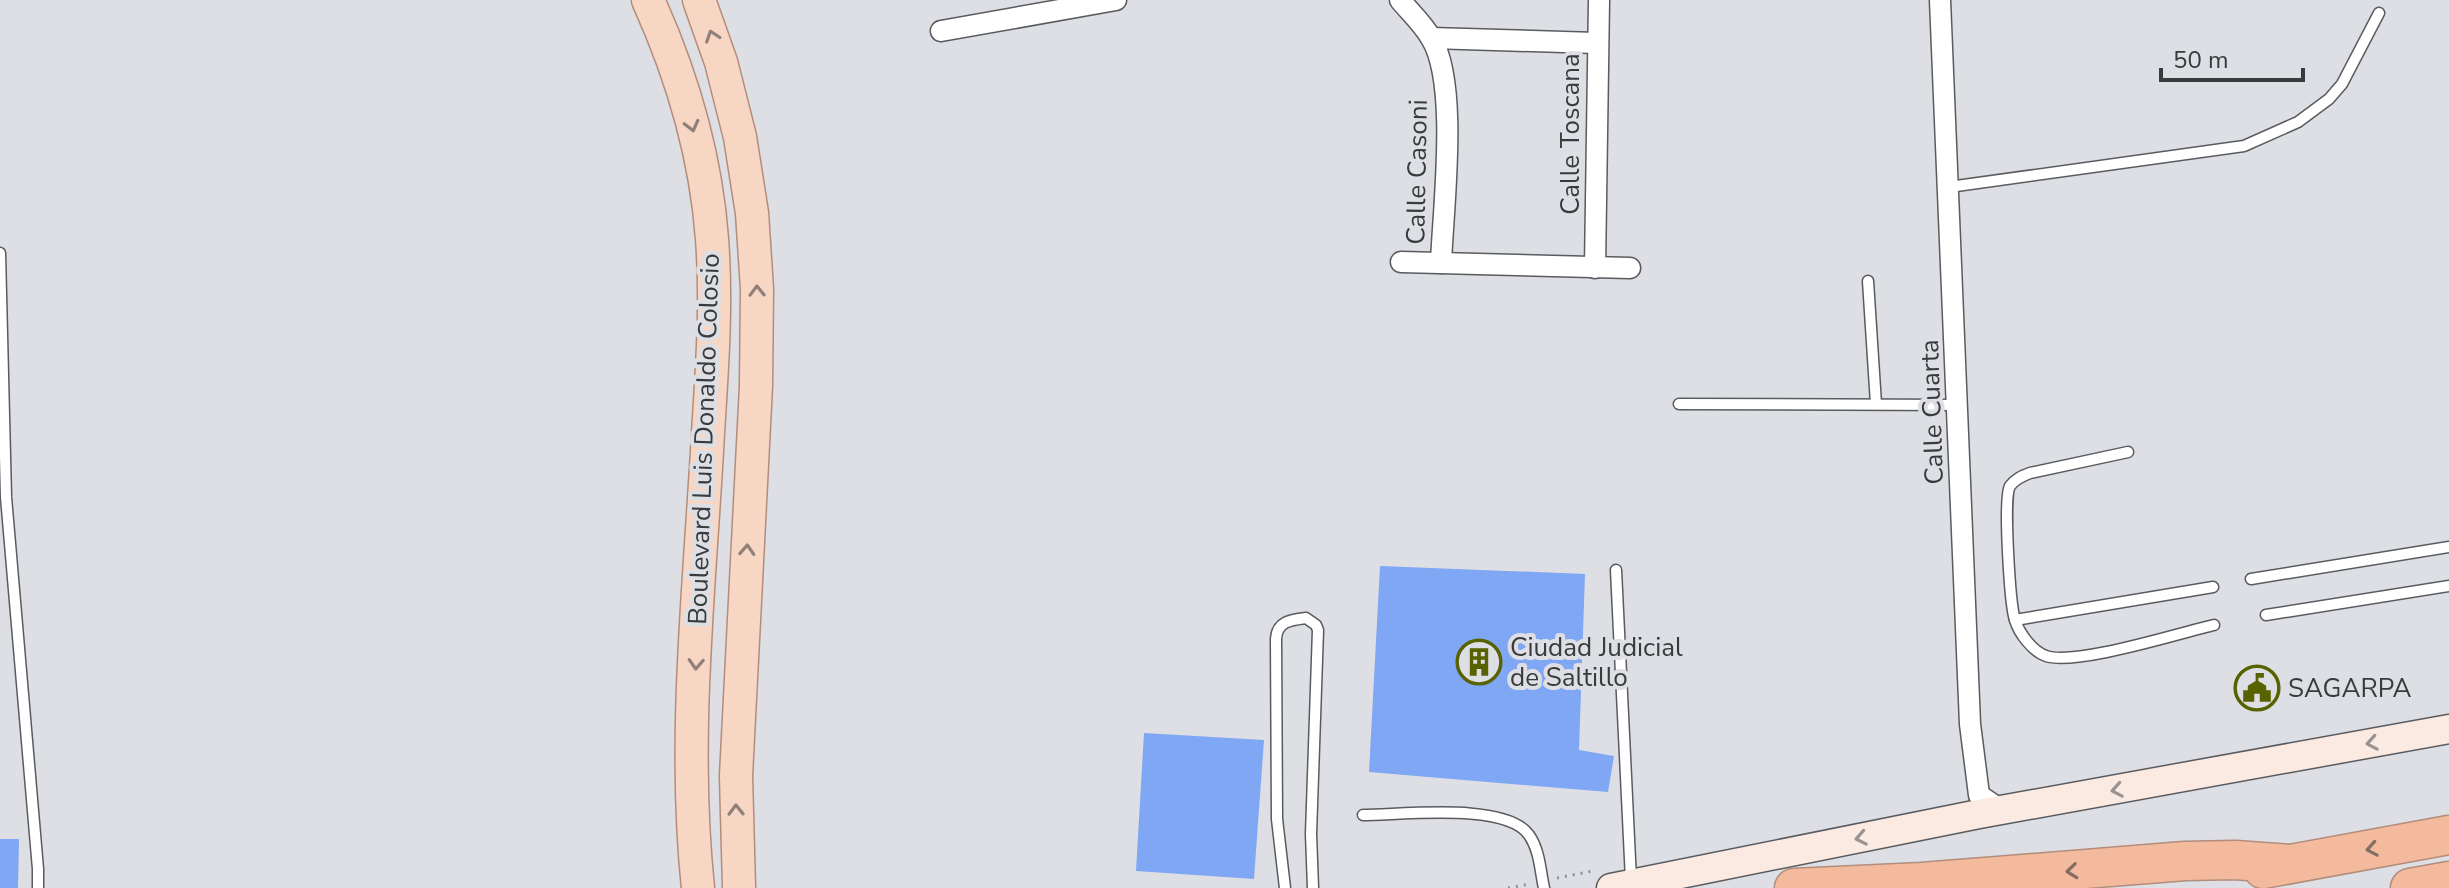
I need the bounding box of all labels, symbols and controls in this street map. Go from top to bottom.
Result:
one-way arrow [705,29,721,43]
scale bar [2161,32,2303,82]
text: 50 m [2173,44,2229,76]
street label: Calle Toscana [1553,53,1588,215]
street label: Calle Casoni [1398,99,1436,245]
one-way arrow [683,119,700,133]
street label: Boulevard Luis Donaldo Colosio [680,253,728,625]
one-way arrow [748,284,765,297]
street label: Calle Cuarta [1912,339,1952,485]
one-way arrow [739,543,756,556]
place label: Ciudad Judicial de Saltillo [1510,630,1683,695]
building icon: Ciudad Judicial de Saltillo [1455,638,1503,686]
one-way arrow [687,658,704,671]
public building icon: SAGARPA [2233,664,2281,712]
place label: SAGARPA [2288,671,2411,706]
one-way arrow [2365,733,2379,750]
one-way arrow [2110,780,2123,797]
one-way arrow [728,803,745,816]
one-way arrow [1855,829,1868,846]
one-way arrow [2366,839,2379,856]
one-way arrow [2065,862,2078,879]

